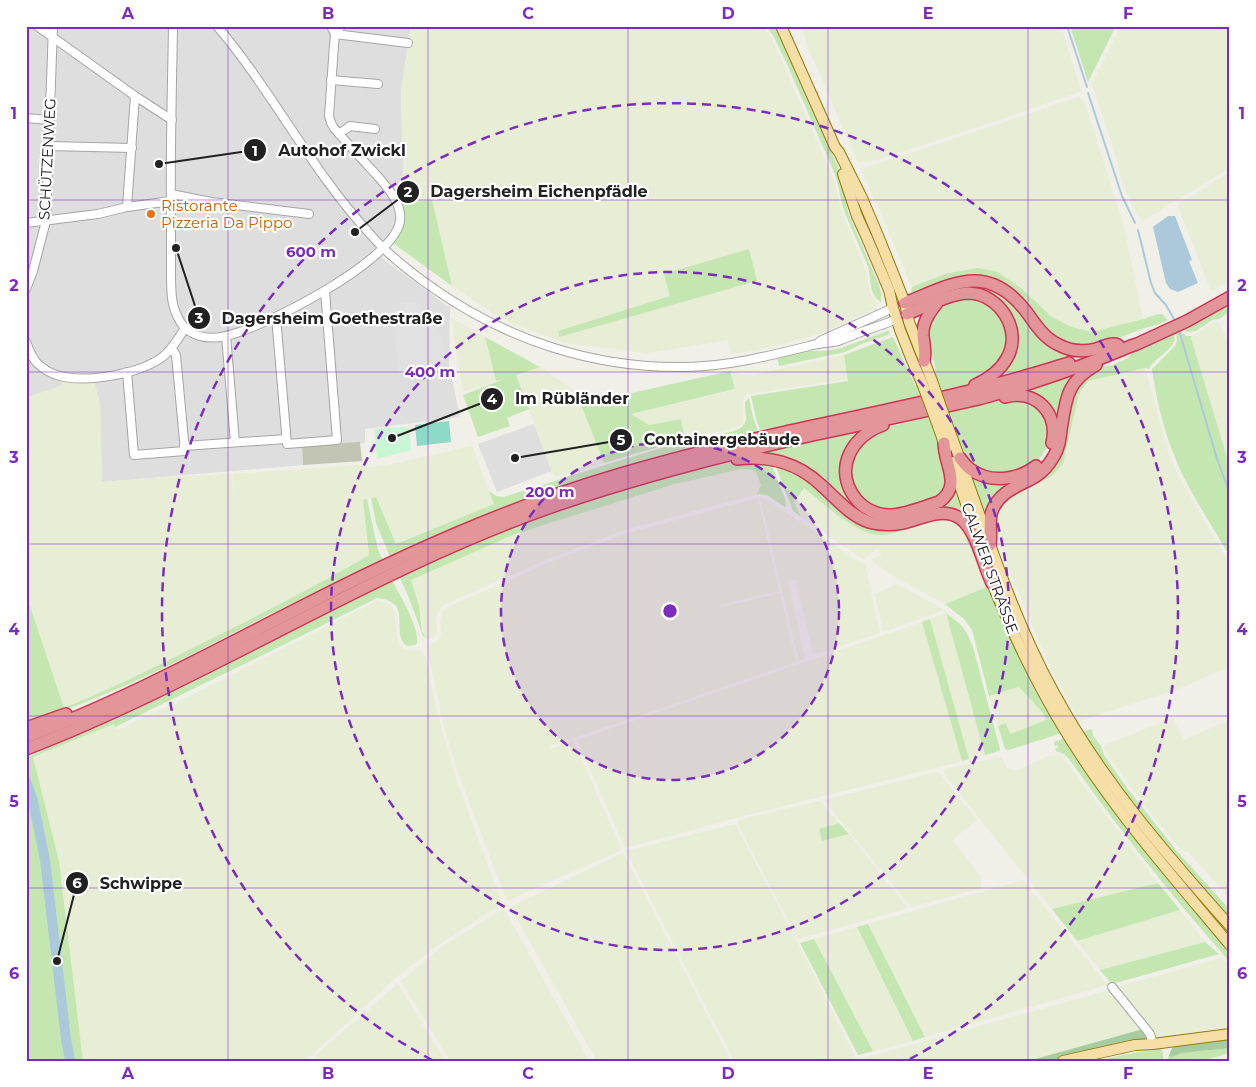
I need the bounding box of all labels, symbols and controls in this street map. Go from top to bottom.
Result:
text: A [121,4,135,23]
text: B [322,4,334,23]
text: C [522,4,534,23]
text: D [721,4,735,23]
text: E [923,4,933,23]
text: F [1123,4,1133,23]
street label: SCHÜTZENWEG [34,98,60,220]
text: 1 [11,104,17,123]
text: 1 [1239,104,1245,123]
callout: Autohof Zwickl [243,135,416,166]
text: 1 [252,141,258,160]
text: Autohof Zwickl [277,141,406,160]
callout: Dagersheim Eichenpfädle [395,176,657,207]
text: 2 [404,182,413,201]
text: Dagersheim Eichenpfädle [430,182,648,201]
place label: Ristorante Pizzeria Da Pippo [161,196,293,232]
marker: Ristorante Pizzeria Da Pippo [145,208,157,220]
text: 600 m [286,242,336,261]
text: 2 [9,276,19,295]
text: 2 [1237,276,1247,295]
callout: Dagersheim Goethestraße [187,302,453,333]
text: 3 [194,308,204,327]
text: Dagersheim Goethestraße [221,309,443,328]
text: 400 m [405,362,455,381]
callout: Im Rübländer [480,383,639,414]
text: 4 [487,389,498,408]
text: Im Rübländer [515,389,629,408]
callout: Containergebäude [609,424,810,455]
text: 5 [617,430,626,449]
text: Containergebäude [644,430,800,449]
text: 3 [8,448,19,467]
text: 3 [1236,448,1247,467]
text: 200 m [525,482,575,501]
street label: CALWER STRASSE [957,500,1023,636]
centre of rings [661,602,679,620]
text: 4 [8,620,20,639]
text: 4 [1236,620,1248,639]
text: 5 [9,792,19,811]
text: 5 [1237,792,1247,811]
callout: Schwippe [65,867,192,898]
text: 6 [72,873,82,892]
text: Schwippe [100,874,182,893]
text: 6 [9,964,19,983]
text: 6 [1237,964,1247,983]
text: A [121,1064,135,1083]
text: B [322,1064,334,1083]
text: C [522,1064,534,1083]
text: D [721,1064,735,1083]
text: E [923,1064,933,1083]
text: F [1123,1064,1133,1083]

